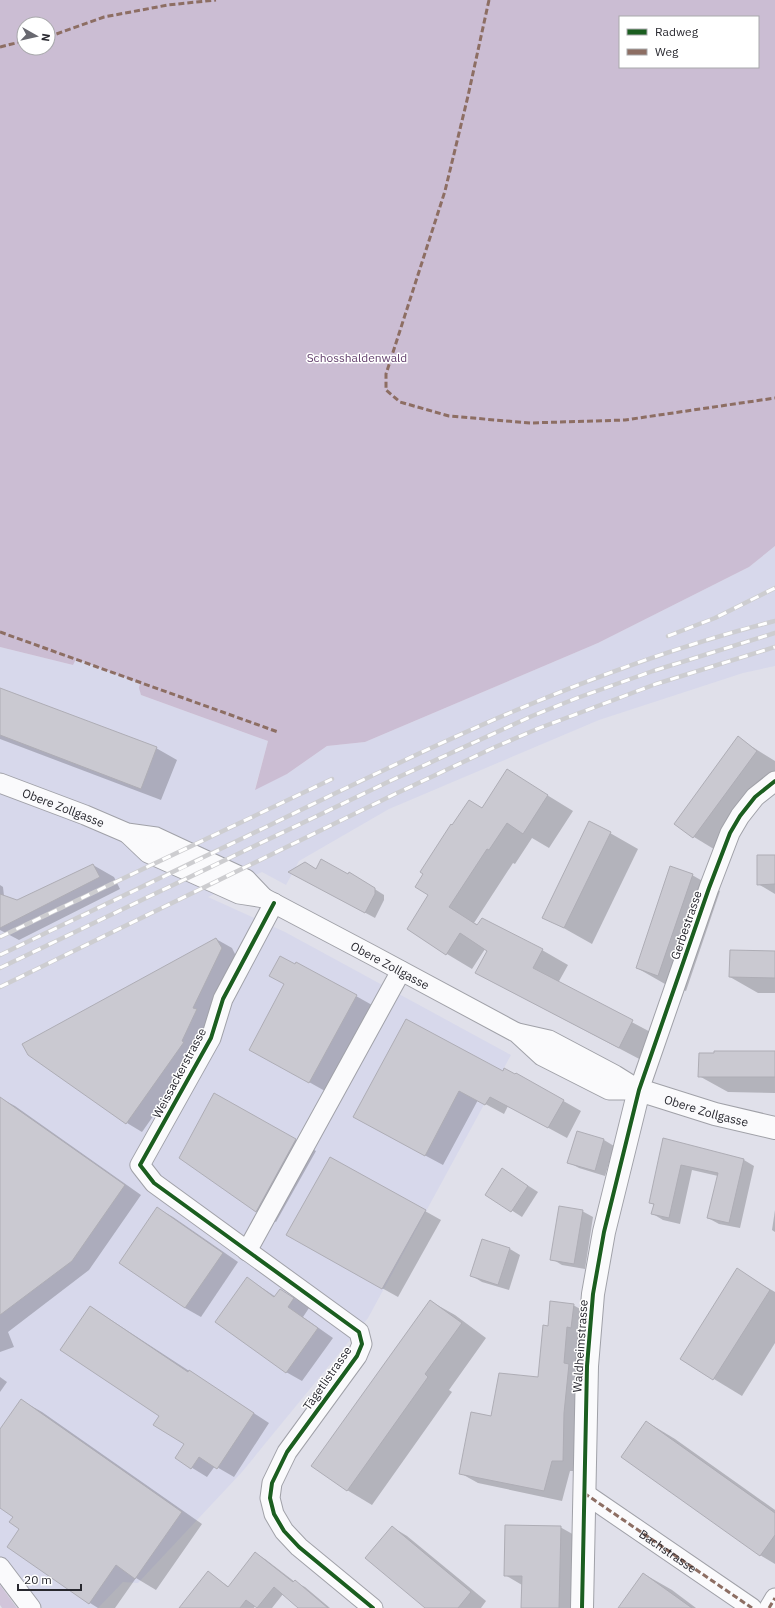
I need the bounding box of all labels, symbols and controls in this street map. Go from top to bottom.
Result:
north arrow [16,16,56,56]
legend [619,16,759,68]
text: Radweg [655,24,699,39]
text: N [38,32,53,42]
text: Weg [655,44,679,59]
park label: Schosshaldenwald [307,350,407,365]
street label: Obere Zollgasse [20,785,107,830]
street label: Gerbestrasse [667,888,705,961]
street label: Obere Zollgasse [348,938,432,992]
street label: Weissackerstrasse [149,1025,209,1121]
street label: Obere Zollgasse [662,1091,750,1129]
street label: Waldheimstrasse [569,1299,591,1393]
street label: Tägetlistrasse [299,1343,355,1413]
street label: Bachstrasse [637,1526,700,1576]
scale bar [18,1566,81,1592]
text: 20 m [24,1572,52,1587]

